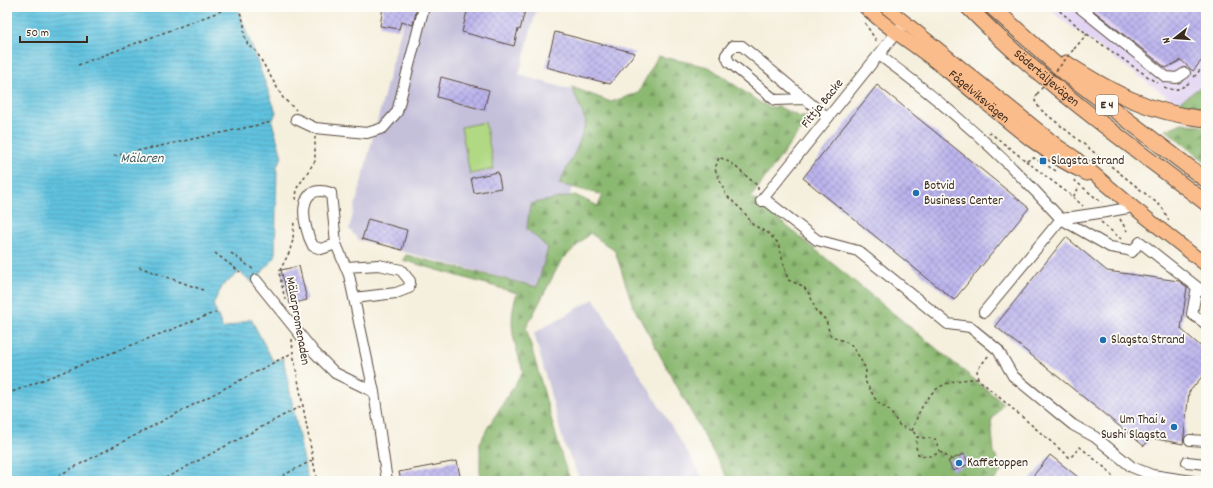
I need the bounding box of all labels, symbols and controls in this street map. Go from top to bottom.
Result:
scale bar [20,18,87,44]
north arrow [1155,18,1195,58]
text: 50 m [26,25,49,42]
text: N [1159,35,1176,45]
street label: Södertäljevägen [1009,45,1083,112]
street label: Fågelviksvägen [944,66,1013,128]
street label: Fittja Backe [797,75,849,133]
road number: E 4 [1096,95,1118,115]
water label: Mälaren [121,149,164,169]
place label: Slagsta strand [1051,152,1124,171]
marker: Slagsta strand [1038,156,1048,166]
place label: Botvid Business Center [924,177,1003,211]
marker: Botvid Business Center [911,188,921,198]
street label: Mälarpromenaden [280,275,314,367]
place label: Slagsta Strand [1111,331,1185,350]
marker: Slagsta Strand [1098,335,1108,345]
place label: Um Thai & Sushi Slagsta [1101,411,1167,445]
marker: Um Thai & Sushi Slagsta [1169,422,1179,432]
place label: Kaffetoppen [967,454,1028,473]
marker: Kaffetoppen [954,458,964,468]

